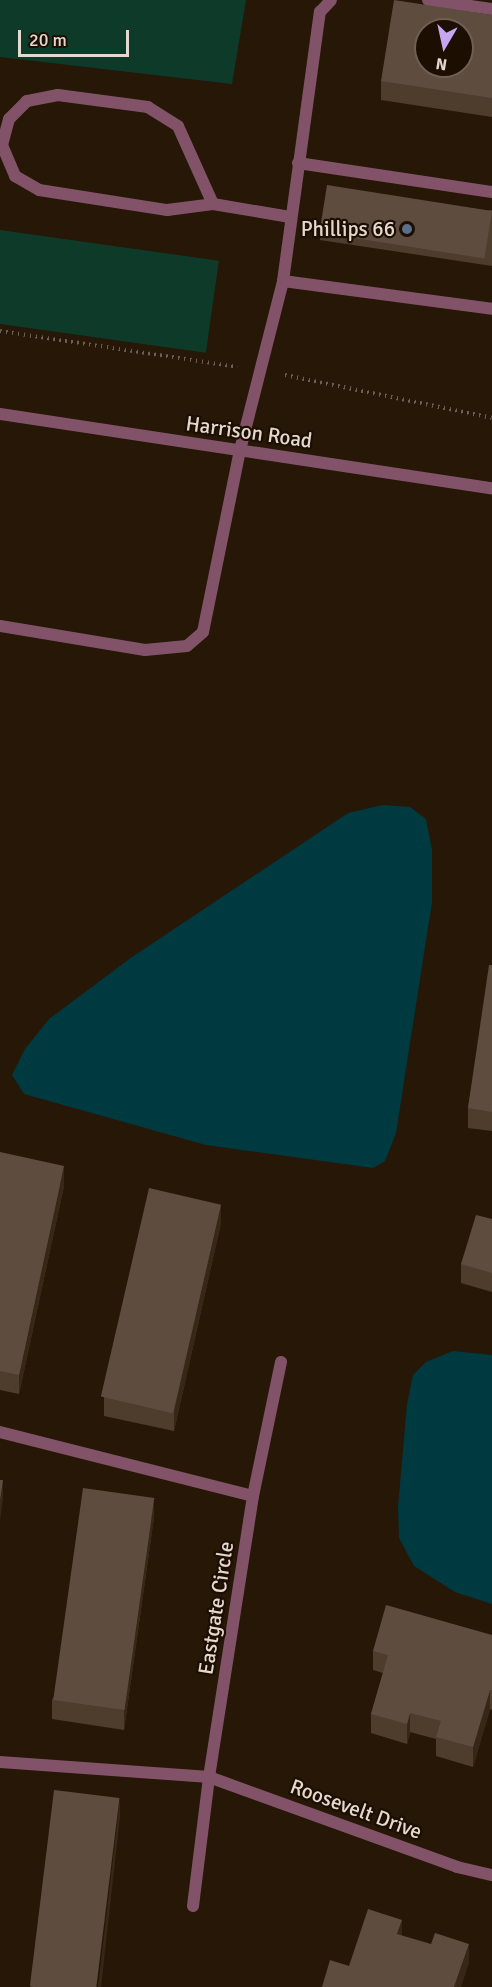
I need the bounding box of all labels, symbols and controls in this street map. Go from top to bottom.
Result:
scale bar [21,18,132,56]
north arrow [414,18,474,78]
text: 20 m [29,29,67,51]
text: N [434,53,449,75]
place label: Phillips 66 [301,216,395,242]
marker: Phillips 66 [400,222,414,236]
street label: Harrison Road [184,411,314,453]
street label: Eastgate Circle [193,1540,239,1676]
street label: Roosevelt Drive [287,1774,425,1844]

